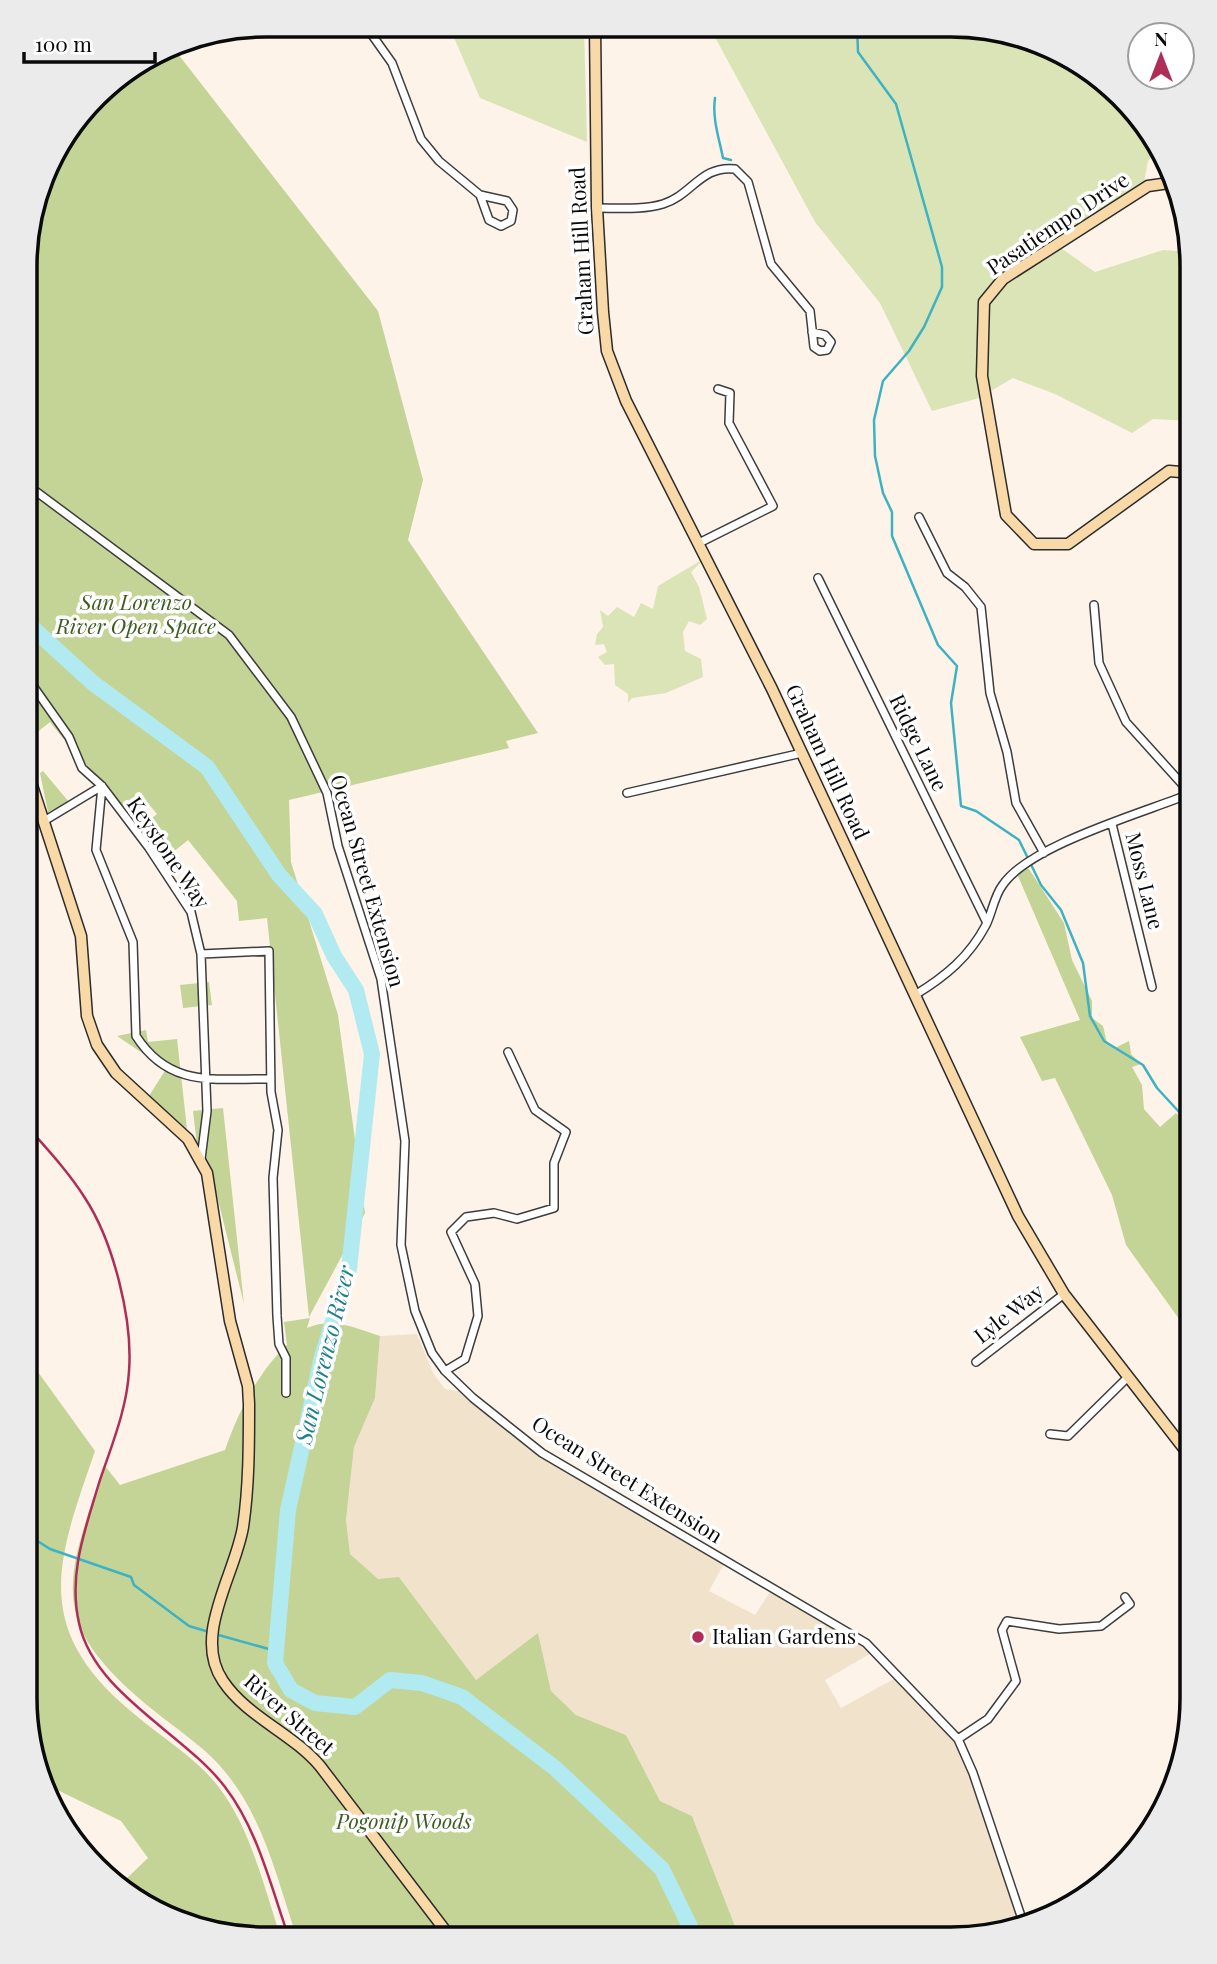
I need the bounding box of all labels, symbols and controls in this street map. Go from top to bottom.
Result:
scale bar [24,21,156,65]
north arrow [1126,21,1196,91]
text: N [1154,25,1168,51]
text: 100 m [35,29,92,57]
street label: Pasatiempo Drive [980,164,1133,280]
street label: Graham Hill Road [562,166,598,336]
park label: San Lorenzo River Open Space [55,587,216,639]
street label: Graham Hill Road [781,679,877,843]
street label: Ridge Lane [884,689,955,795]
street label: Ocean Street Extension [325,771,413,990]
street label: Keystone Way [122,790,218,914]
street label: Moss Lane [1120,829,1172,932]
water label: San Lorenzo River [286,1261,361,1448]
street label: Lyle Way [967,1276,1049,1348]
street label: Ocean Street Extension [527,1408,729,1549]
place label: Italian Gardens [712,1621,856,1649]
marker: Italian Gardens [690,1629,706,1645]
street label: River Street [239,1667,342,1761]
park label: Pogonip Woods [335,1806,472,1834]

